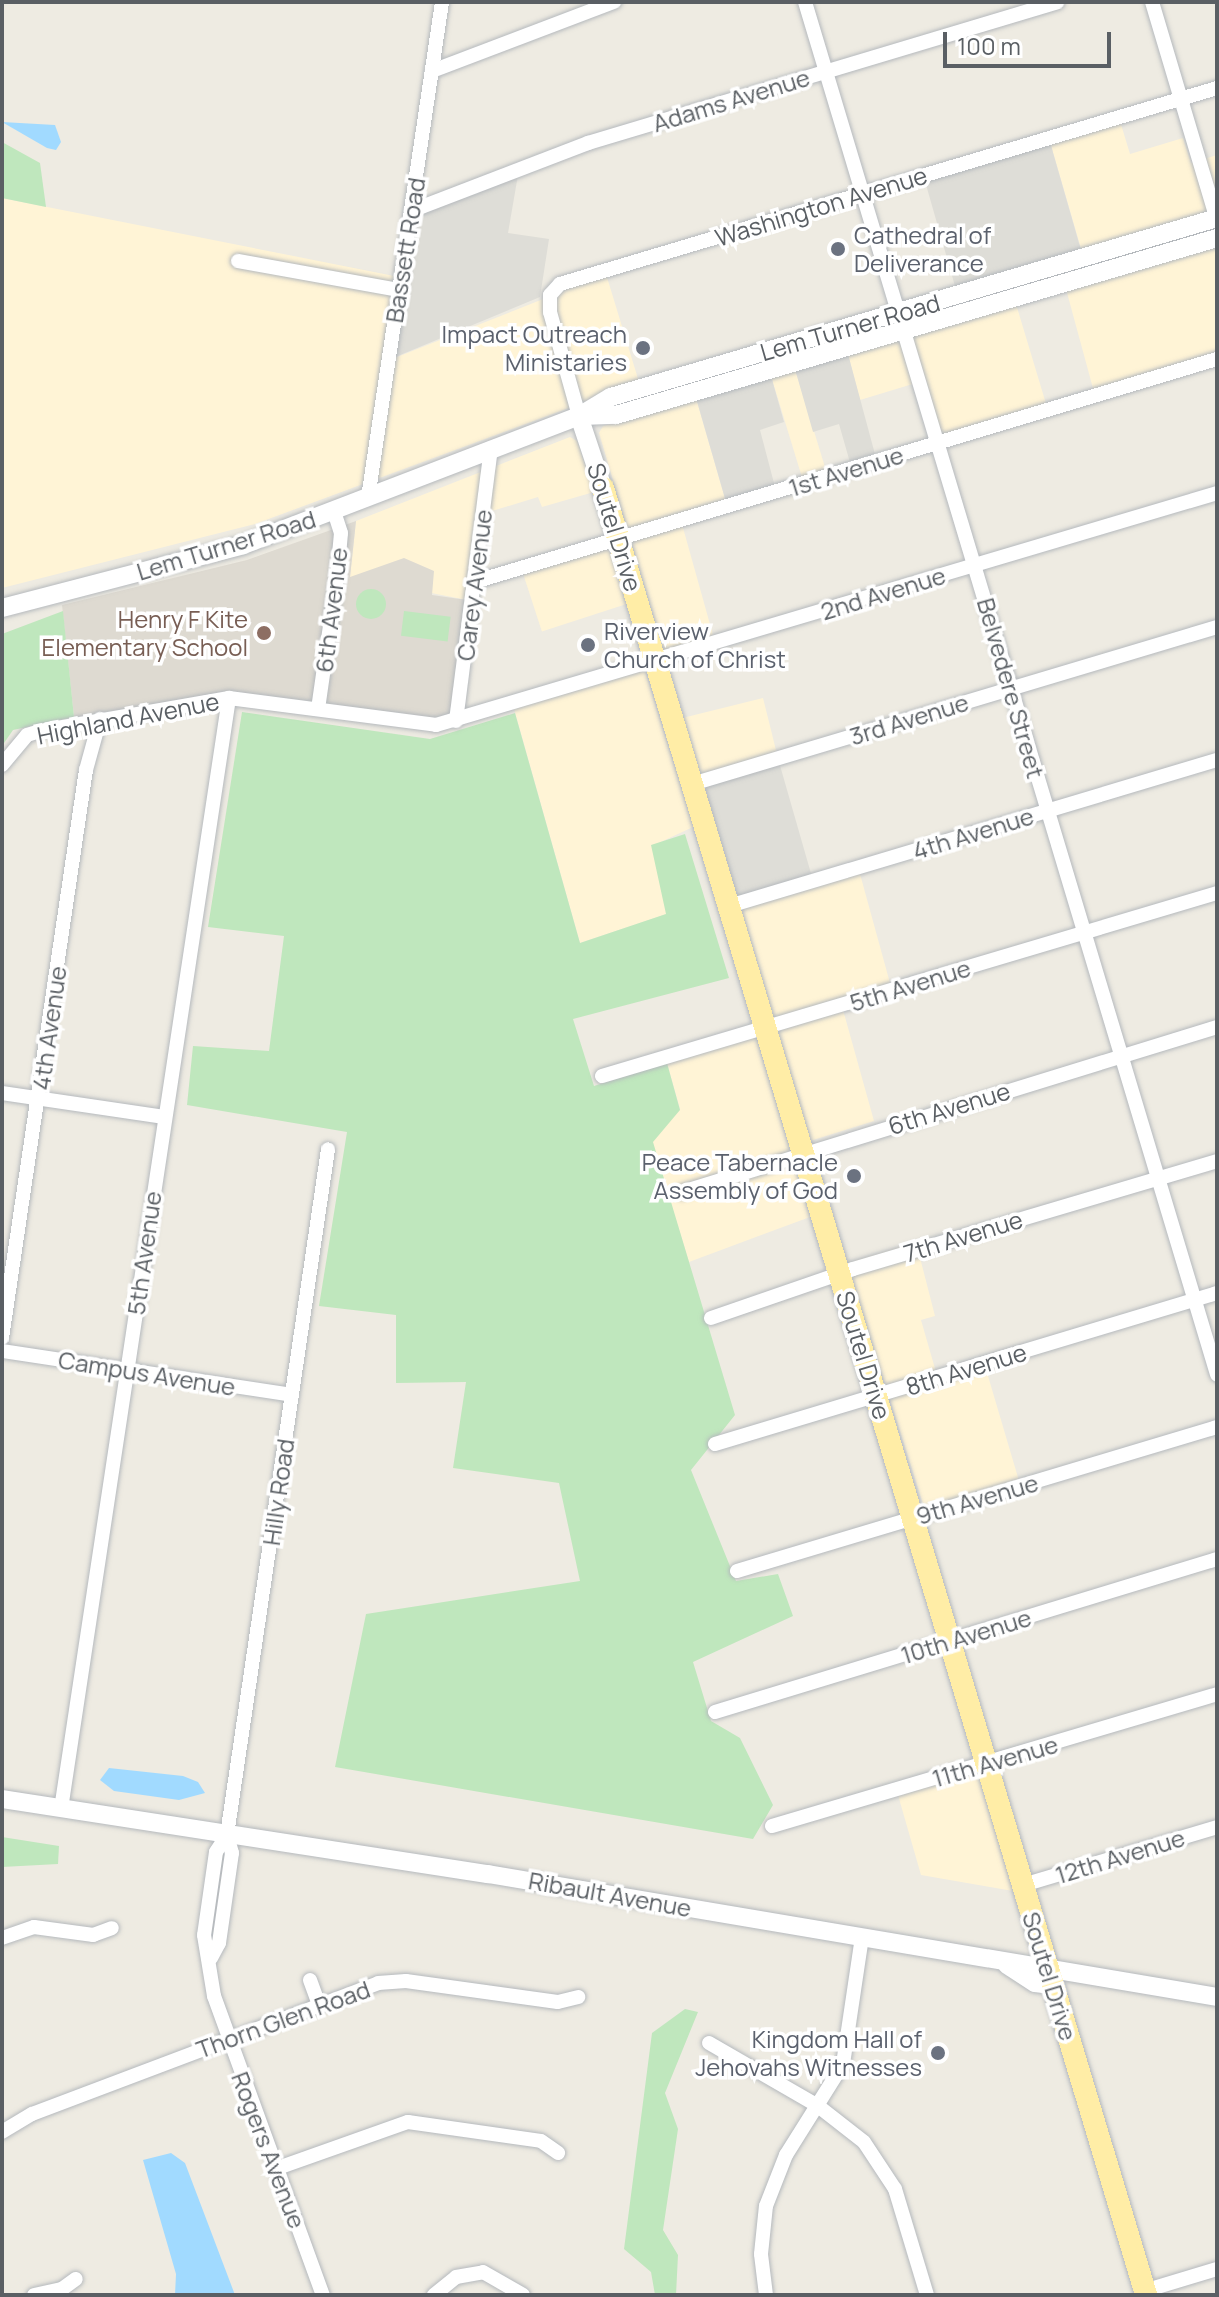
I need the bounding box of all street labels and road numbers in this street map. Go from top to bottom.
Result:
street label: Adams Avenue [649,62,813,138]
street label: Washington Avenue [712,160,930,252]
street label: Bassett Road [379,175,431,325]
street label: Lem Turner Road [757,288,943,366]
street label: 1st Avenue [785,440,907,502]
street label: Soutel Drive [582,459,648,595]
street label: Lem Turner Road [133,504,319,586]
street label: Carey Avenue [450,508,498,662]
street label: 6th Avenue [309,546,353,674]
street label: 2nd Avenue [817,560,949,626]
street label: Belvedere Street [972,595,1050,781]
street label: Highland Avenue [35,686,221,750]
street label: 3rd Avenue [846,687,972,751]
street label: 4th Avenue [909,801,1037,865]
street label: 5th Avenue [846,953,974,1017]
street label: 4th Avenue [26,964,72,1092]
street label: 6th Avenue [885,1076,1013,1140]
street label: 5th Avenue [121,1189,167,1317]
street label: 7th Avenue [900,1204,1026,1268]
street label: Soutel Drive [831,1287,897,1423]
street label: 8th Avenue [902,1337,1030,1401]
street label: Campus Avenue [56,1345,238,1401]
street label: Hilly Road [256,1437,300,1547]
street label: 9th Avenue [913,1468,1041,1530]
street label: 10th Avenue [897,1603,1035,1669]
street label: 11th Avenue [929,1729,1061,1793]
street label: 12th Avenue [1052,1823,1188,1889]
street label: Ribault Avenue [526,1866,694,1922]
street label: Soutel Drive [1017,1908,1083,2044]
street label: Thorn Glen Road [192,1974,374,2064]
street label: Rogers Avenue [226,2068,312,2232]

